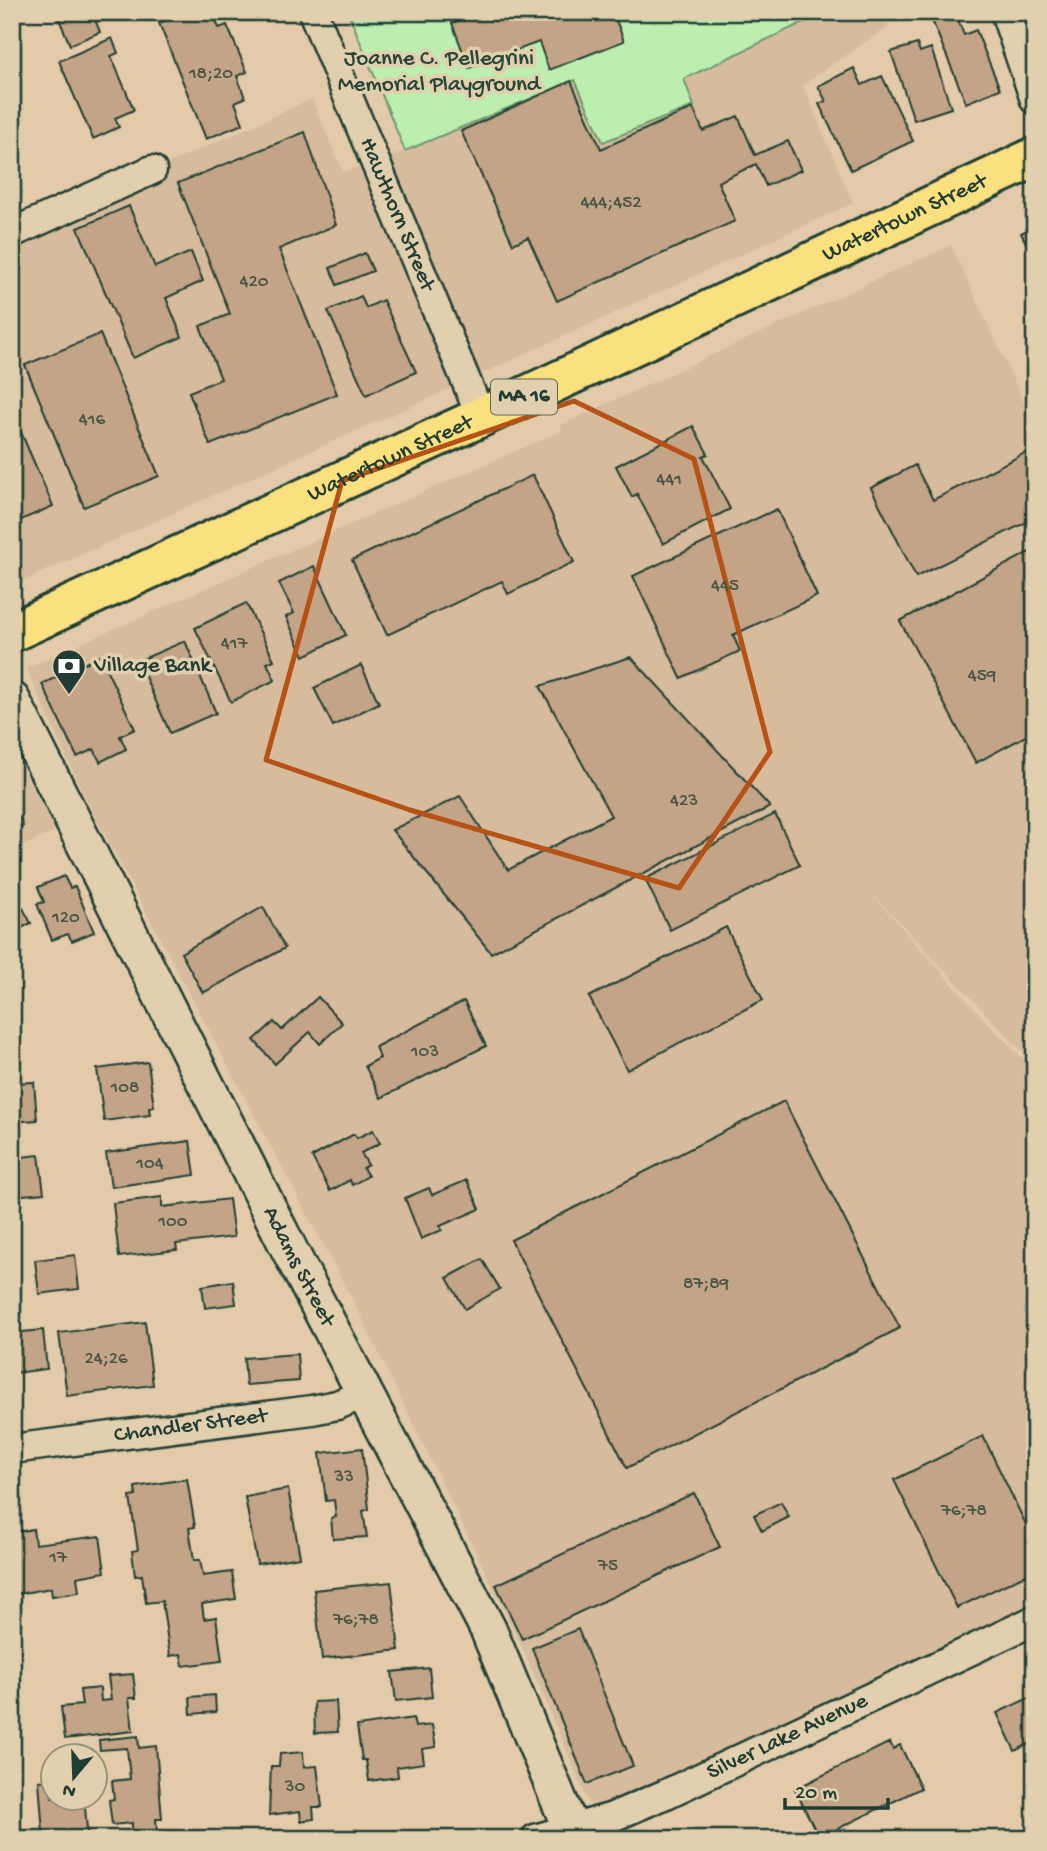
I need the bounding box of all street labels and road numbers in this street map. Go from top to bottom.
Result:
street label: Hawthorn Street [353,134,441,296]
street label: Watertown Street [818,167,993,268]
road number: MA 16 [491,380,557,414]
street label: Watertown Street [303,408,478,508]
street label: Adams Street [256,1202,342,1333]
street label: Chandler Street [112,1402,270,1449]
street label: Silver Lake Avenue [703,1687,873,1786]

